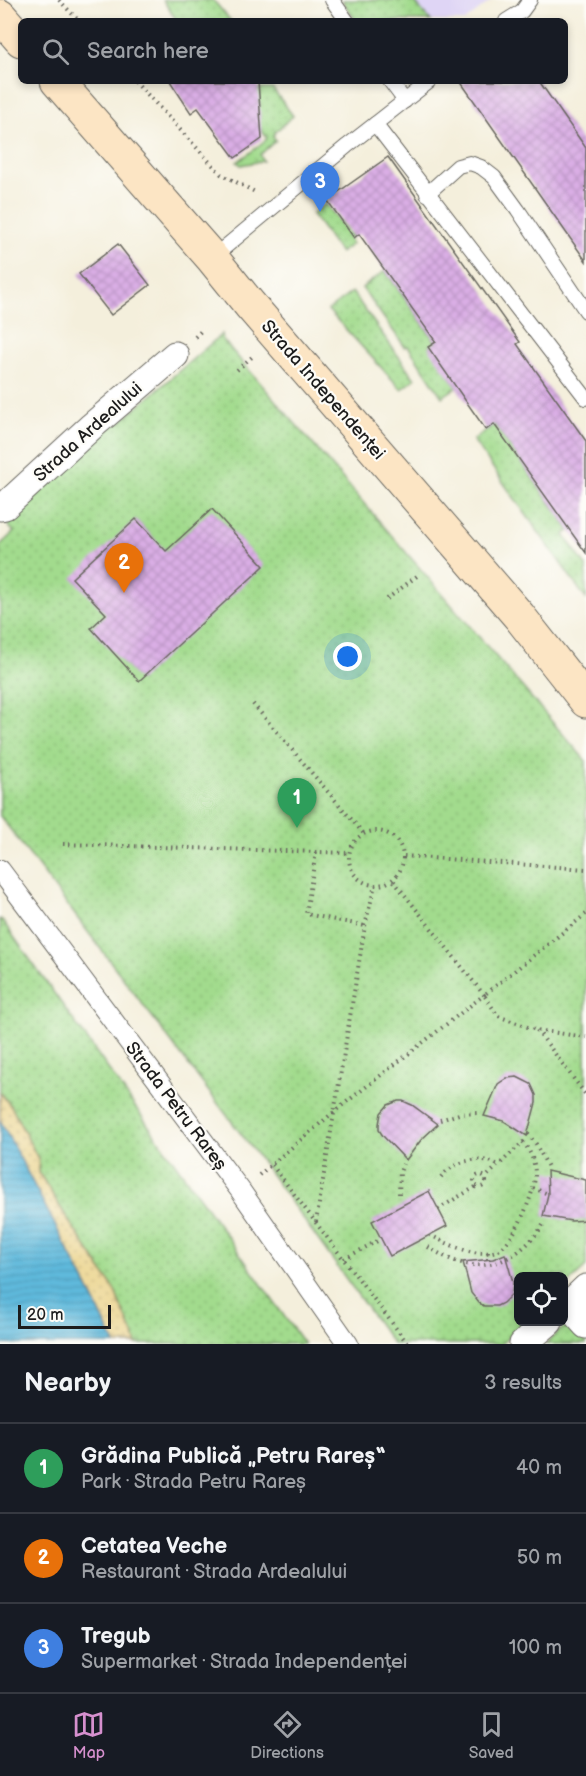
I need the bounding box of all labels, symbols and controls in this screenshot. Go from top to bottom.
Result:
search box [18,18,568,84]
icon: search [39,35,72,68]
text: Search here [87,38,209,65]
pin: 3 [300,162,340,212]
street label: Strada Independenței [257,316,389,464]
street label: Strada Ardealului [29,378,147,486]
pin: 2 [104,544,144,593]
your location [333,642,362,671]
pin: 1 [278,778,316,828]
street label: Strada Petru Rareș [121,1038,231,1174]
map controls [514,1272,568,1326]
button: locate [514,1272,568,1326]
scale bar [18,1302,111,1330]
text: 20 m [27,1306,63,1325]
text: Nearby [24,1368,111,1399]
text: 3 results [484,1371,562,1395]
text: Grădina Publică „Petru Rareș“ [81,1443,386,1470]
text: 1 [39,1456,48,1480]
text: 40 m [516,1456,562,1480]
text: Park · Strada Petru Rareș [81,1470,306,1494]
text: Cetatea Veche [81,1533,227,1560]
text: 2 [38,1546,49,1570]
text: 50 m [517,1546,562,1570]
text: Restaurant · Strada Ardealului [81,1560,347,1584]
text: Tregub [81,1623,151,1650]
text: 3 [38,1636,49,1660]
text: 100 m [509,1636,562,1660]
text: Supermarket · Strada Independenței [81,1650,408,1674]
tab: Map [72,1708,105,1763]
tab: Directions [250,1708,324,1763]
tab: Saved [469,1708,514,1763]

